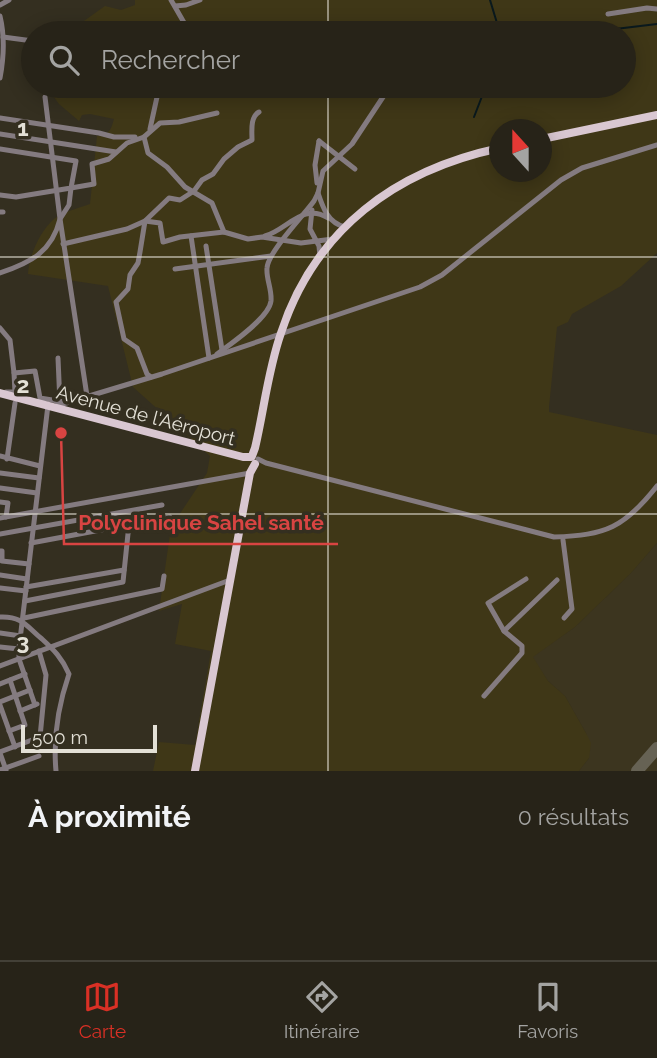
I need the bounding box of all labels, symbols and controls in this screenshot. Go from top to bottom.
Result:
search box [21,21,636,98]
icon: search [45,41,83,79]
text: Rechercher [101,45,240,75]
text: 1 [17,114,29,141]
north arrow [489,119,552,182]
text: 2 [17,371,29,398]
street label: Avenue de l'Aéroport [54,381,238,450]
callout: Polyclinique Sahel santé [64,502,338,544]
text: Polyclinique Sahel santé [78,510,324,535]
text: 3 [17,628,29,655]
scale bar [21,722,158,754]
text: 500 m [32,726,88,748]
text: À proximité [28,799,191,834]
text: 0 résultats [518,803,629,830]
tab: Carte [79,978,126,1042]
tab: Itinéraire [284,978,360,1042]
tab: Favoris [517,978,578,1042]

